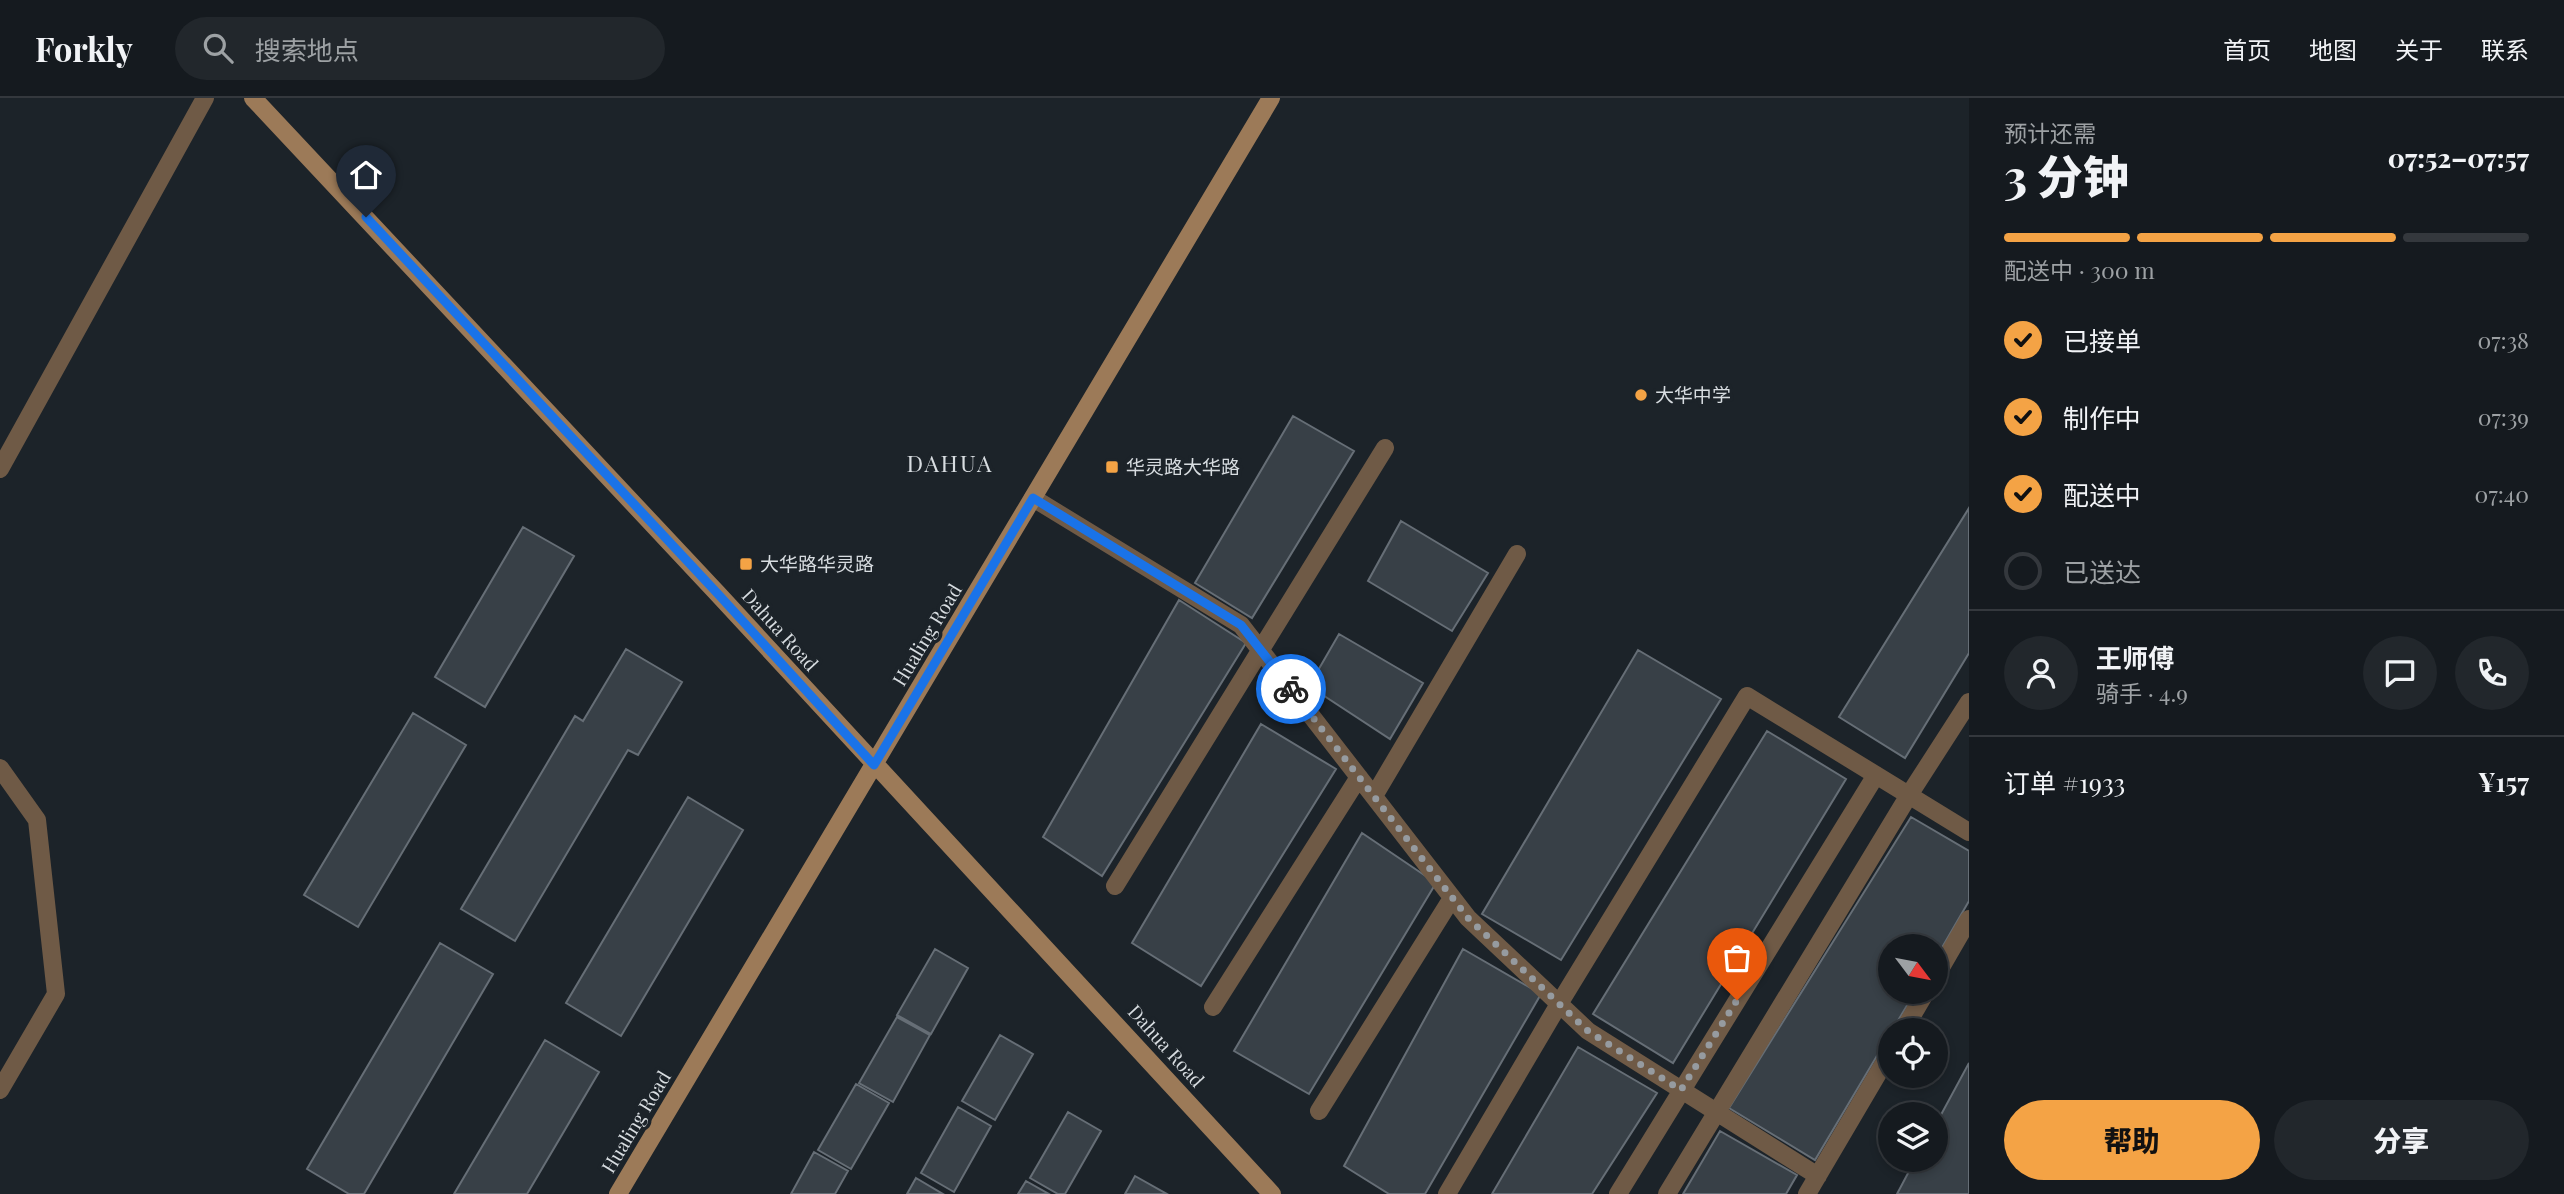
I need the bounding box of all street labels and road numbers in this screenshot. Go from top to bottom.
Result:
street label: Hualing Road [885,579,967,690]
street label: Dahua Road [737,583,825,676]
street label: Dahua Road [1123,999,1211,1092]
street label: Hualing Road [594,1066,676,1177]

